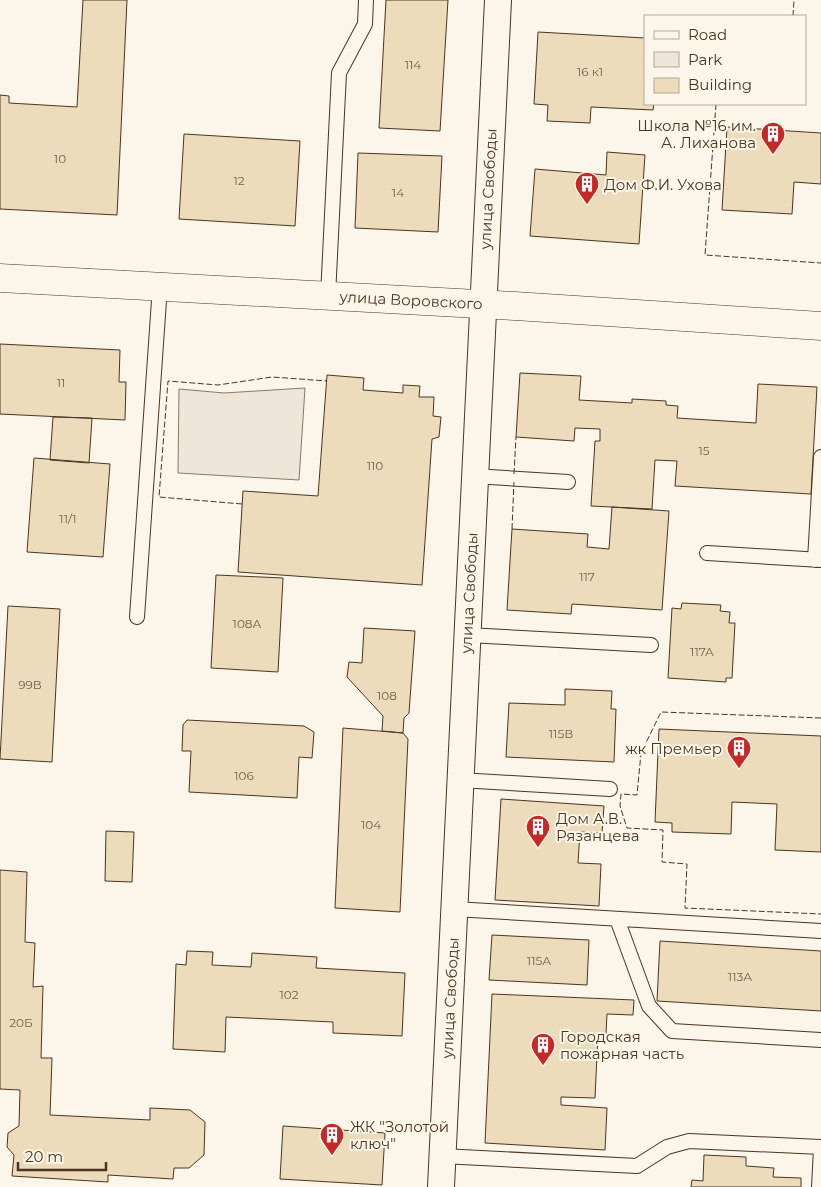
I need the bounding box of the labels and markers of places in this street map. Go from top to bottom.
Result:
place label: Школа №16 им. А. Лиханова [637,116,756,152]
building icon: Школа №16 им. А. Лиханова [760,121,786,155]
building icon: Дом Ф.И. Ухова [574,171,600,205]
place label: Дом Ф.И. Ухова [604,175,722,194]
building icon: жк Премьер [726,735,752,769]
place label: жк Премьер [625,739,722,758]
place label: Дом А.В. Рязанцева [556,809,640,845]
building icon: Дом А.В. Рязанцева [525,814,551,848]
place label: Городская пожарная часть [560,1027,684,1063]
building icon: Городская пожарная часть [530,1032,556,1066]
place label: ЖК "Золотой ключ" [350,1117,449,1153]
building icon: ЖК "Золотой ключ" [319,1122,345,1156]

